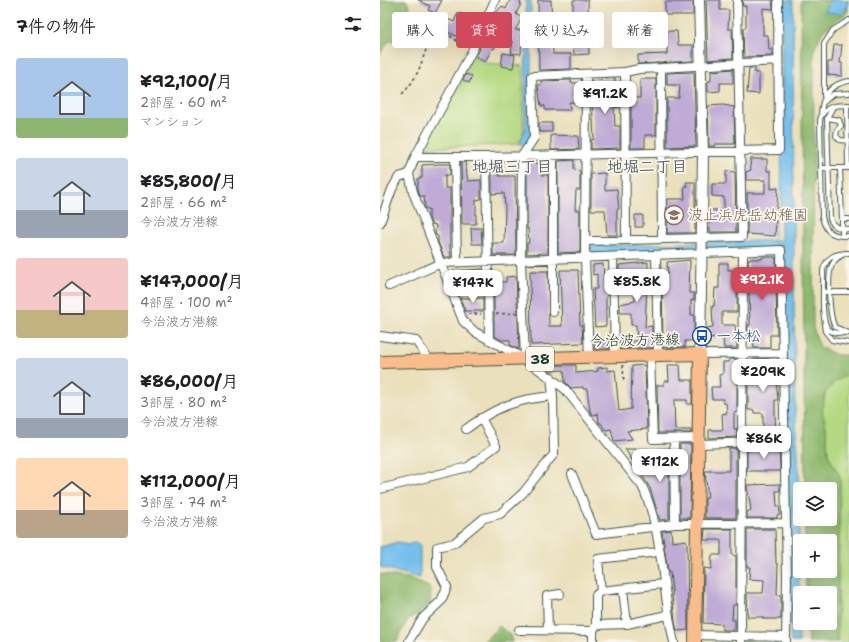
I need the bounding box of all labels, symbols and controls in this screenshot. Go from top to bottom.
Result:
chip: 購入 [392,12,448,48]
chip: 賃貸 [456,12,512,48]
chip: 絞り込み [520,12,604,48]
chip: 新着 [612,12,668,48]
icon: filters [342,13,364,35]
text: 7件の物件 [16,15,96,37]
text: ¥92,100/月 [140,70,233,92]
icon: home [48,74,96,122]
pin: ¥91.2K [572,81,638,115]
text: ¥91.2K [583,85,627,102]
text: 2部屋 · 60 m² [140,94,227,111]
text: マンション [140,113,204,130]
district label: 地堀三丁目 [472,156,552,177]
district label: 地堀二丁目 [607,156,687,177]
text: ¥85,800/月 [140,170,237,192]
icon: home [48,174,96,222]
text: 2部屋 · 66 m² [140,194,227,211]
school or university icon: 波止浜虎岳幼稚園 [663,204,685,226]
place label: 波止浜虎岳幼稚園 [688,205,808,225]
text: 今治波方港線 [140,213,218,230]
pin: ¥92.1K [729,267,795,301]
pin: ¥85.8K [604,269,670,303]
text: ¥147,000/月 [140,270,244,292]
pin: ¥147K [445,270,501,304]
text: ¥92.1K [740,271,784,288]
text: ¥85.8K [613,273,661,290]
icon: home [48,274,96,322]
text: ¥147K [453,274,494,291]
text: 4部屋 · 100 m² [140,294,232,311]
text: 今治波方港線 [140,313,218,330]
bus stop icon: 一本松 [691,325,713,347]
place label: 一本松 [716,326,761,346]
street label: 今治波方港線 [590,329,680,351]
road number: 38 [526,347,554,371]
pin: ¥209K [735,359,791,393]
text: ¥209K [741,363,785,380]
text: ¥86,000/月 [140,370,238,392]
icon: home [48,374,96,422]
text: 3部屋 · 80 m² [140,394,227,411]
text: 今治波方港線 [140,413,218,430]
pin: ¥86K [740,426,788,460]
text: ¥86K [746,430,782,447]
pin: ¥112K [632,449,688,483]
text: ¥112K [641,453,679,470]
text: ¥112,000/月 [140,470,241,492]
icon: home [48,474,96,522]
map controls [793,482,837,630]
button: layers [793,482,837,526]
text: 3部屋 · 74 m² [140,494,227,511]
text: 今治波方港線 [140,513,218,530]
button: + [793,534,837,578]
button: − [793,586,837,630]

